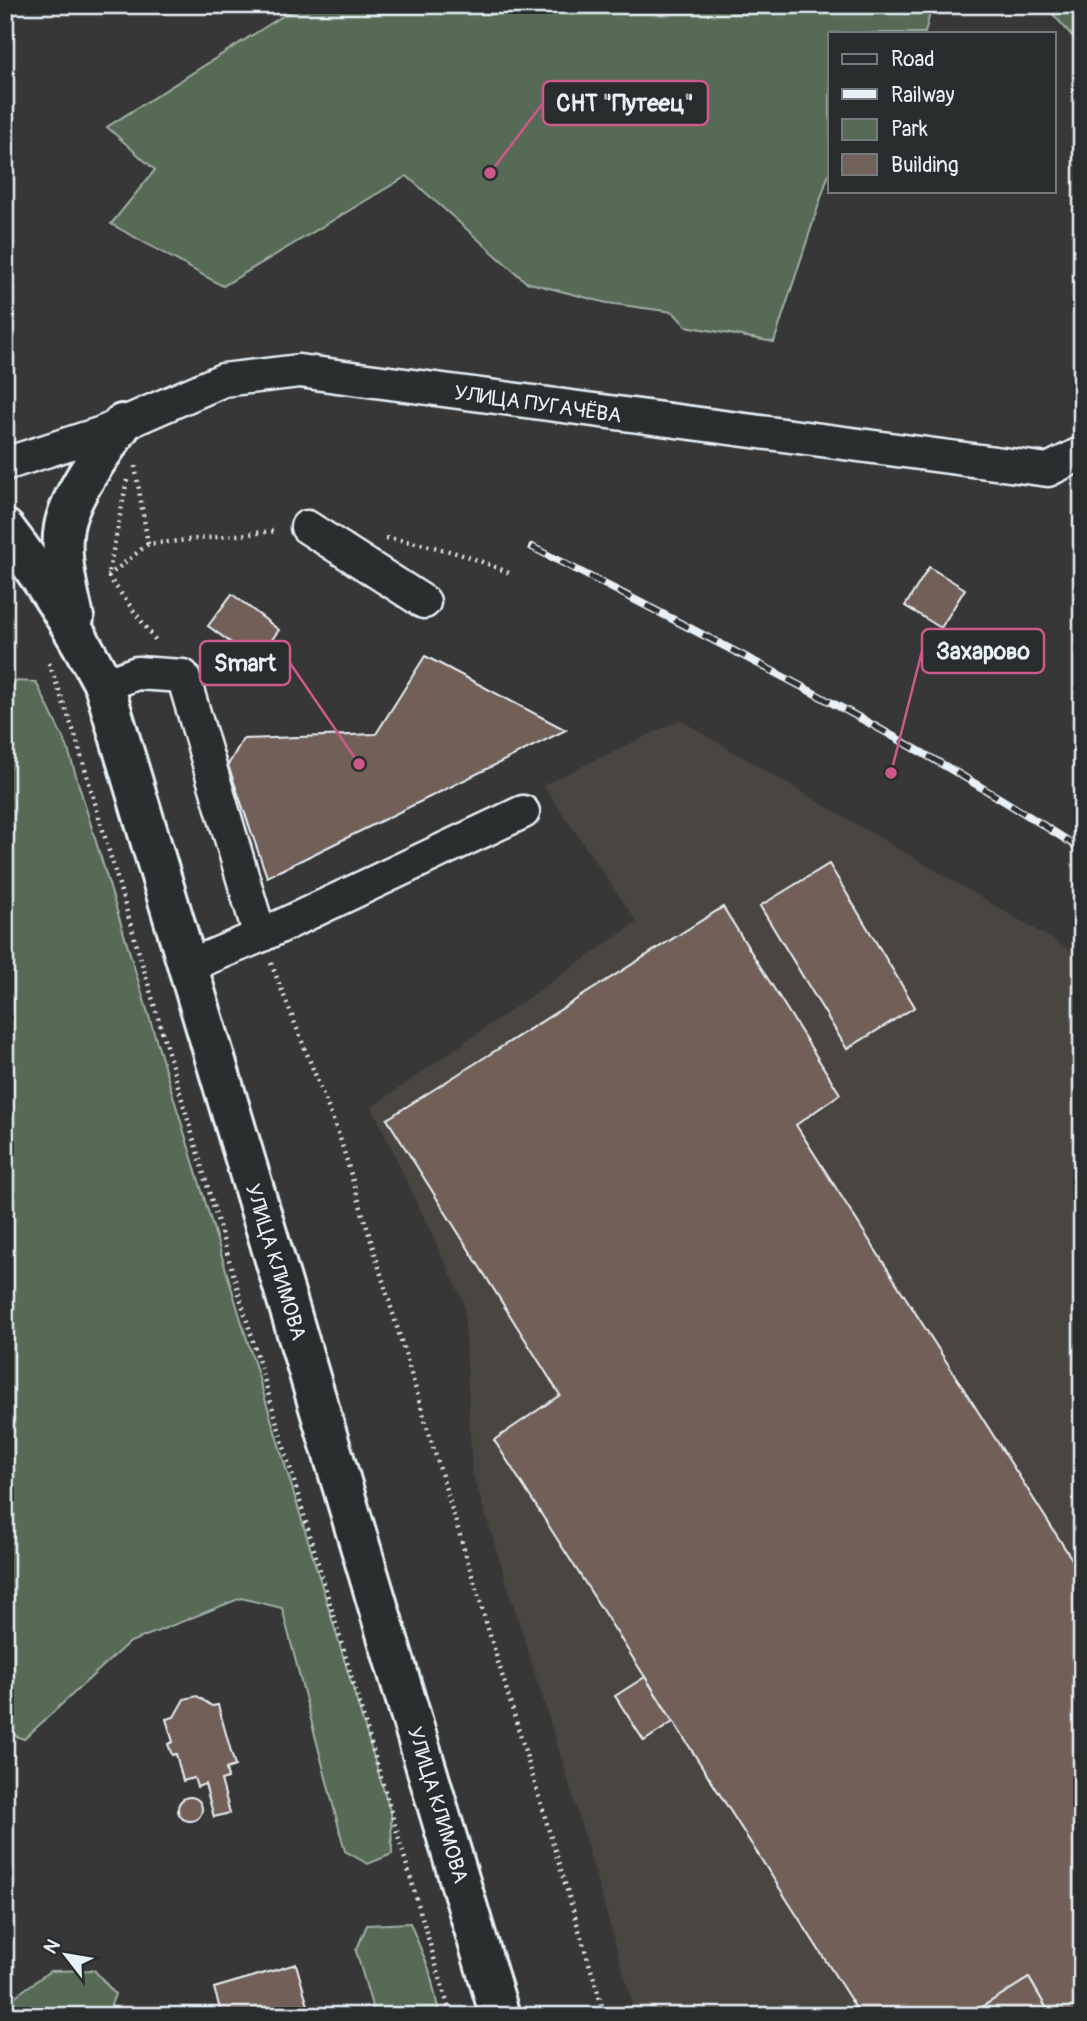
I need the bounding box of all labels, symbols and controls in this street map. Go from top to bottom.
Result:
legend [828,32,1056,192]
text: Road [891,46,935,73]
callout: СНТ "Путеец" [543,81,708,125]
text: Railway [891,82,955,109]
text: СНТ "Путеец" [556,89,694,118]
text: Park [891,116,928,143]
text: Building [891,152,958,179]
street label: УЛИЦА ПУГАЧЁВА [452,379,623,430]
callout: Захарово [922,629,1044,673]
text: Захарово [936,637,1030,666]
callout: Smart [200,641,290,685]
text: Smart [214,649,277,678]
street label: УЛИЦА КЛИМОВА [239,1181,312,1344]
street label: УЛИЦА КЛИМОВА [401,1724,474,1887]
north arrow [32,1920,102,1990]
text: N [39,1935,66,1958]

